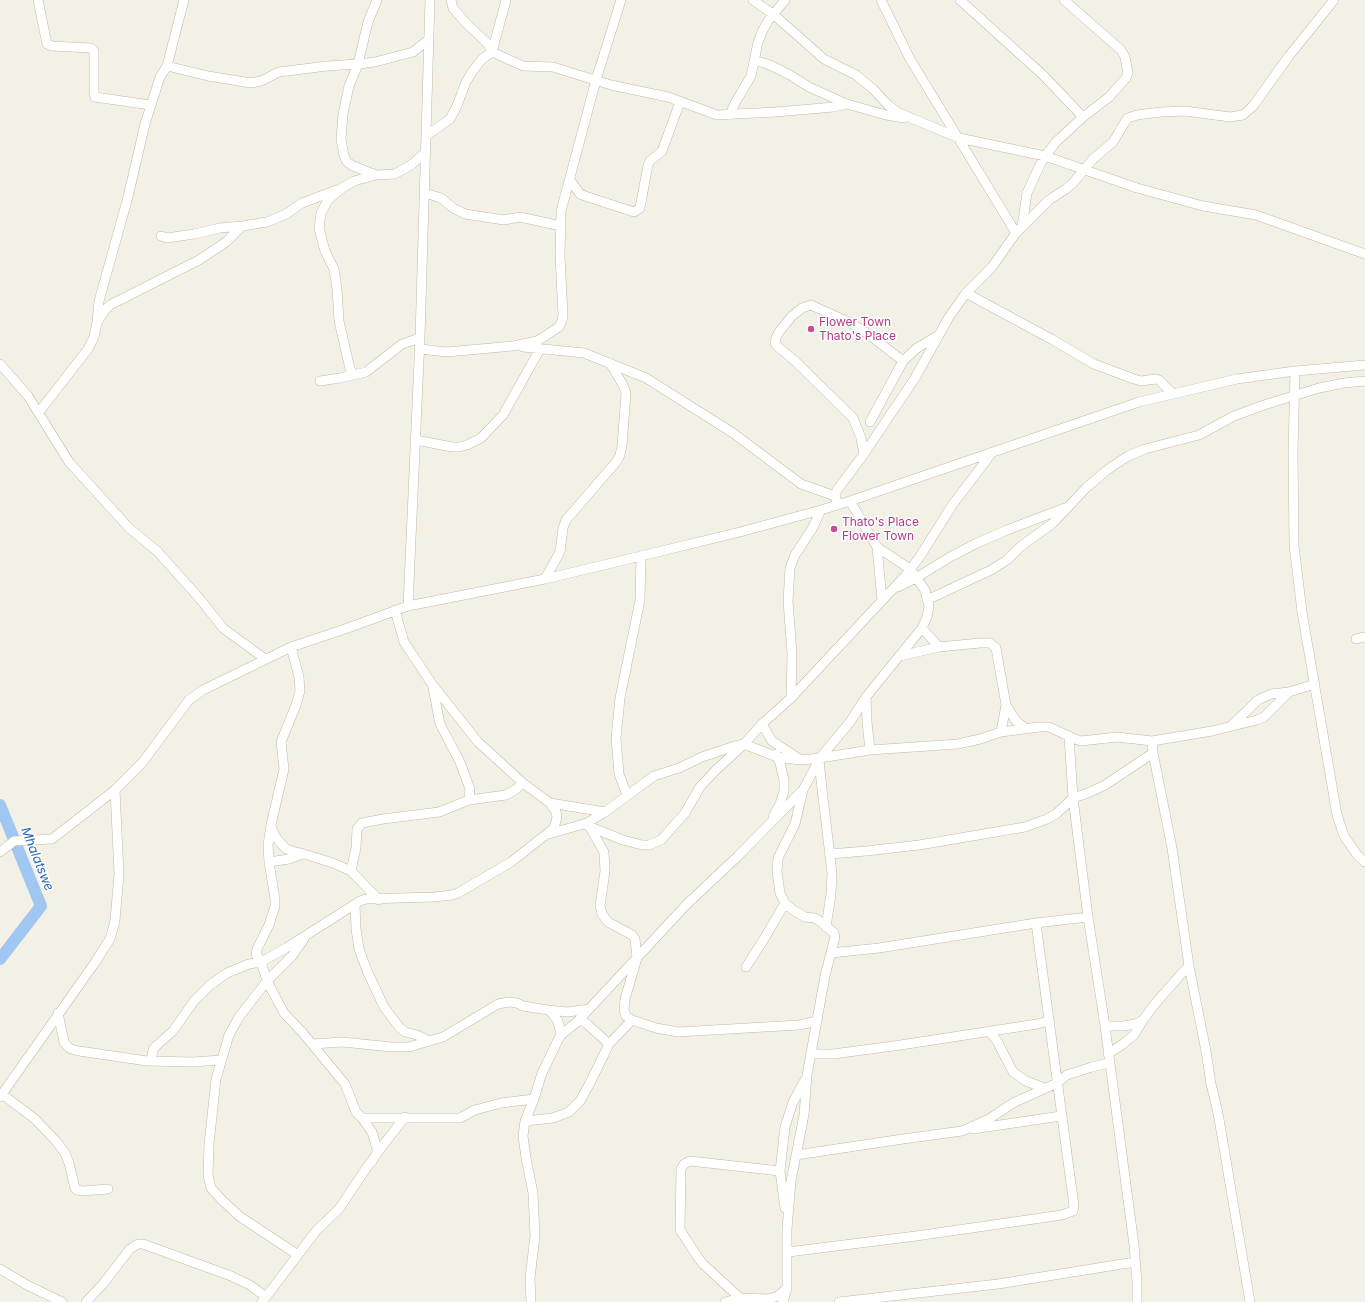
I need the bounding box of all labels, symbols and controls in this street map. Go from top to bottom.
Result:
place label: Flower Town Thato's Place [819,315,896,343]
marker: Flower Town Thato's Place [806,324,816,334]
place label: Thato's Place Flower Town [842,515,919,543]
marker: Thato's Place Flower Town [829,524,839,534]
water label: Mhalatswe [17,825,57,893]

